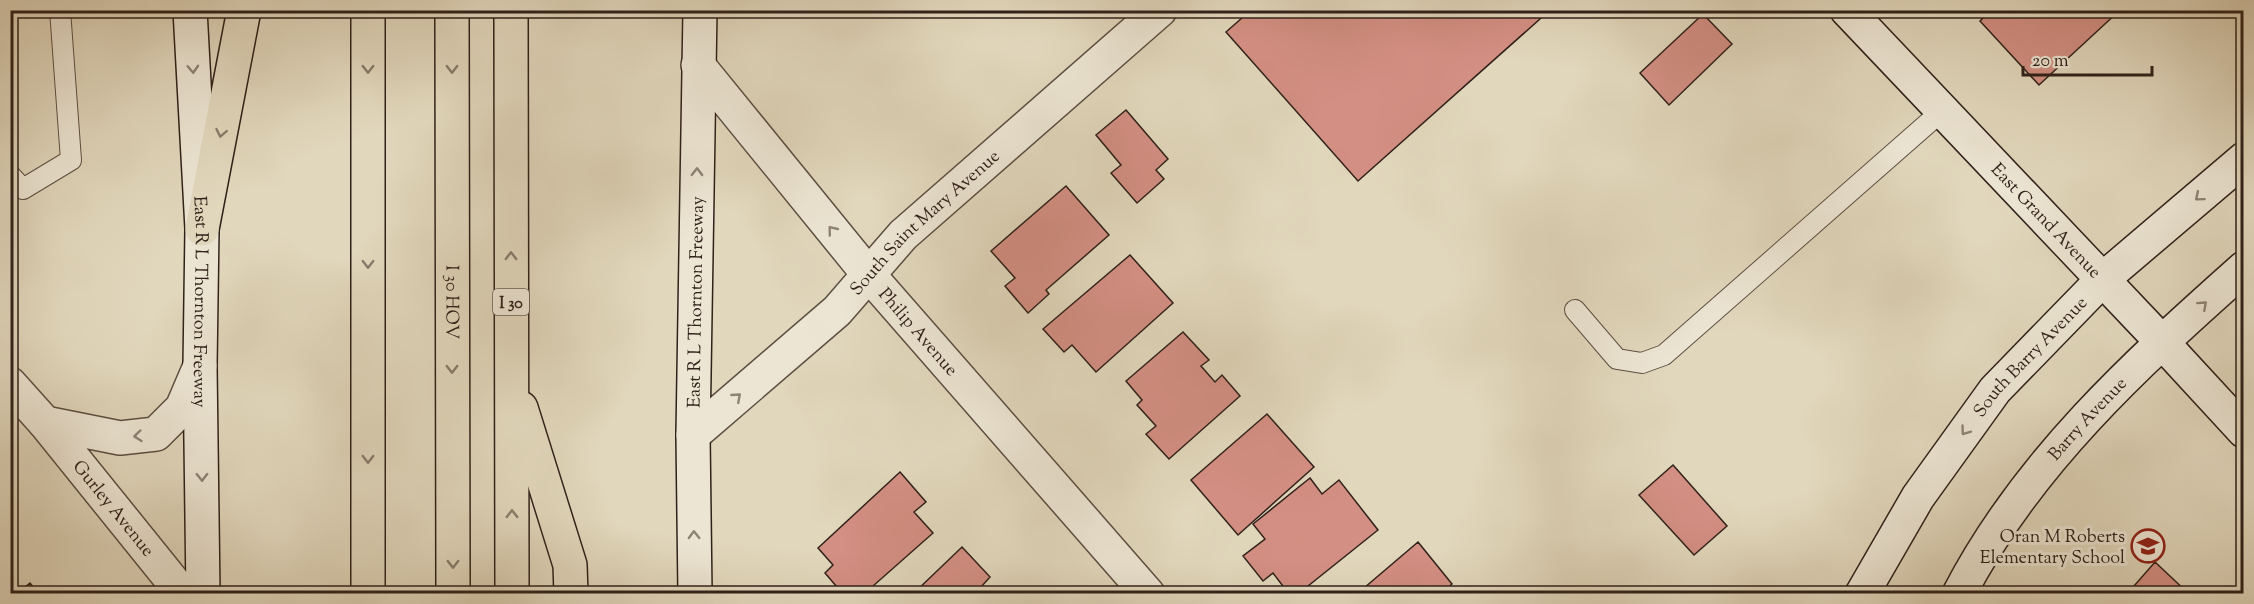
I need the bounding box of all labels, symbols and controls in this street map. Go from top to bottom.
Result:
scale bar [2023,39,2152,77]
text: 20 m [2032,49,2069,75]
one-way arrow [187,64,200,73]
one-way arrow [362,64,374,73]
one-way arrow [446,64,458,73]
one-way arrow [215,128,228,138]
street label: South Saint Mary Avenue [845,145,1007,302]
street label: East Grand Avenue [1984,158,2106,285]
one-way arrow [691,168,703,177]
one-way arrow [2195,190,2206,201]
street label: East R L Thornton Freeway [185,195,213,408]
street label: East R L Thornton Freeway [682,196,712,408]
one-way arrow [828,225,839,236]
one-way arrow [505,252,517,261]
one-way arrow [362,259,374,268]
street label: I 30 HOV [437,265,464,339]
street label: Philip Avenue [871,283,963,383]
road number: I 30 [493,289,529,315]
street label: South Barry Avenue [1970,291,2092,423]
one-way arrow [2196,301,2206,312]
one-way arrow [446,364,458,373]
street label: Barry Avenue [2044,372,2130,466]
one-way arrow [730,393,741,404]
one-way arrow [1961,424,1972,435]
one-way arrow [133,429,142,442]
one-way arrow [362,454,374,463]
street label: Gurley Avenue [65,455,160,563]
one-way arrow [196,472,208,481]
one-way arrow [506,510,518,519]
place label: Oran M Roberts Elementary School [1980,525,2125,572]
school or university icon: Oran M Roberts Elementary School [2130,528,2166,564]
one-way arrow [688,531,700,540]
one-way arrow [447,559,459,568]

